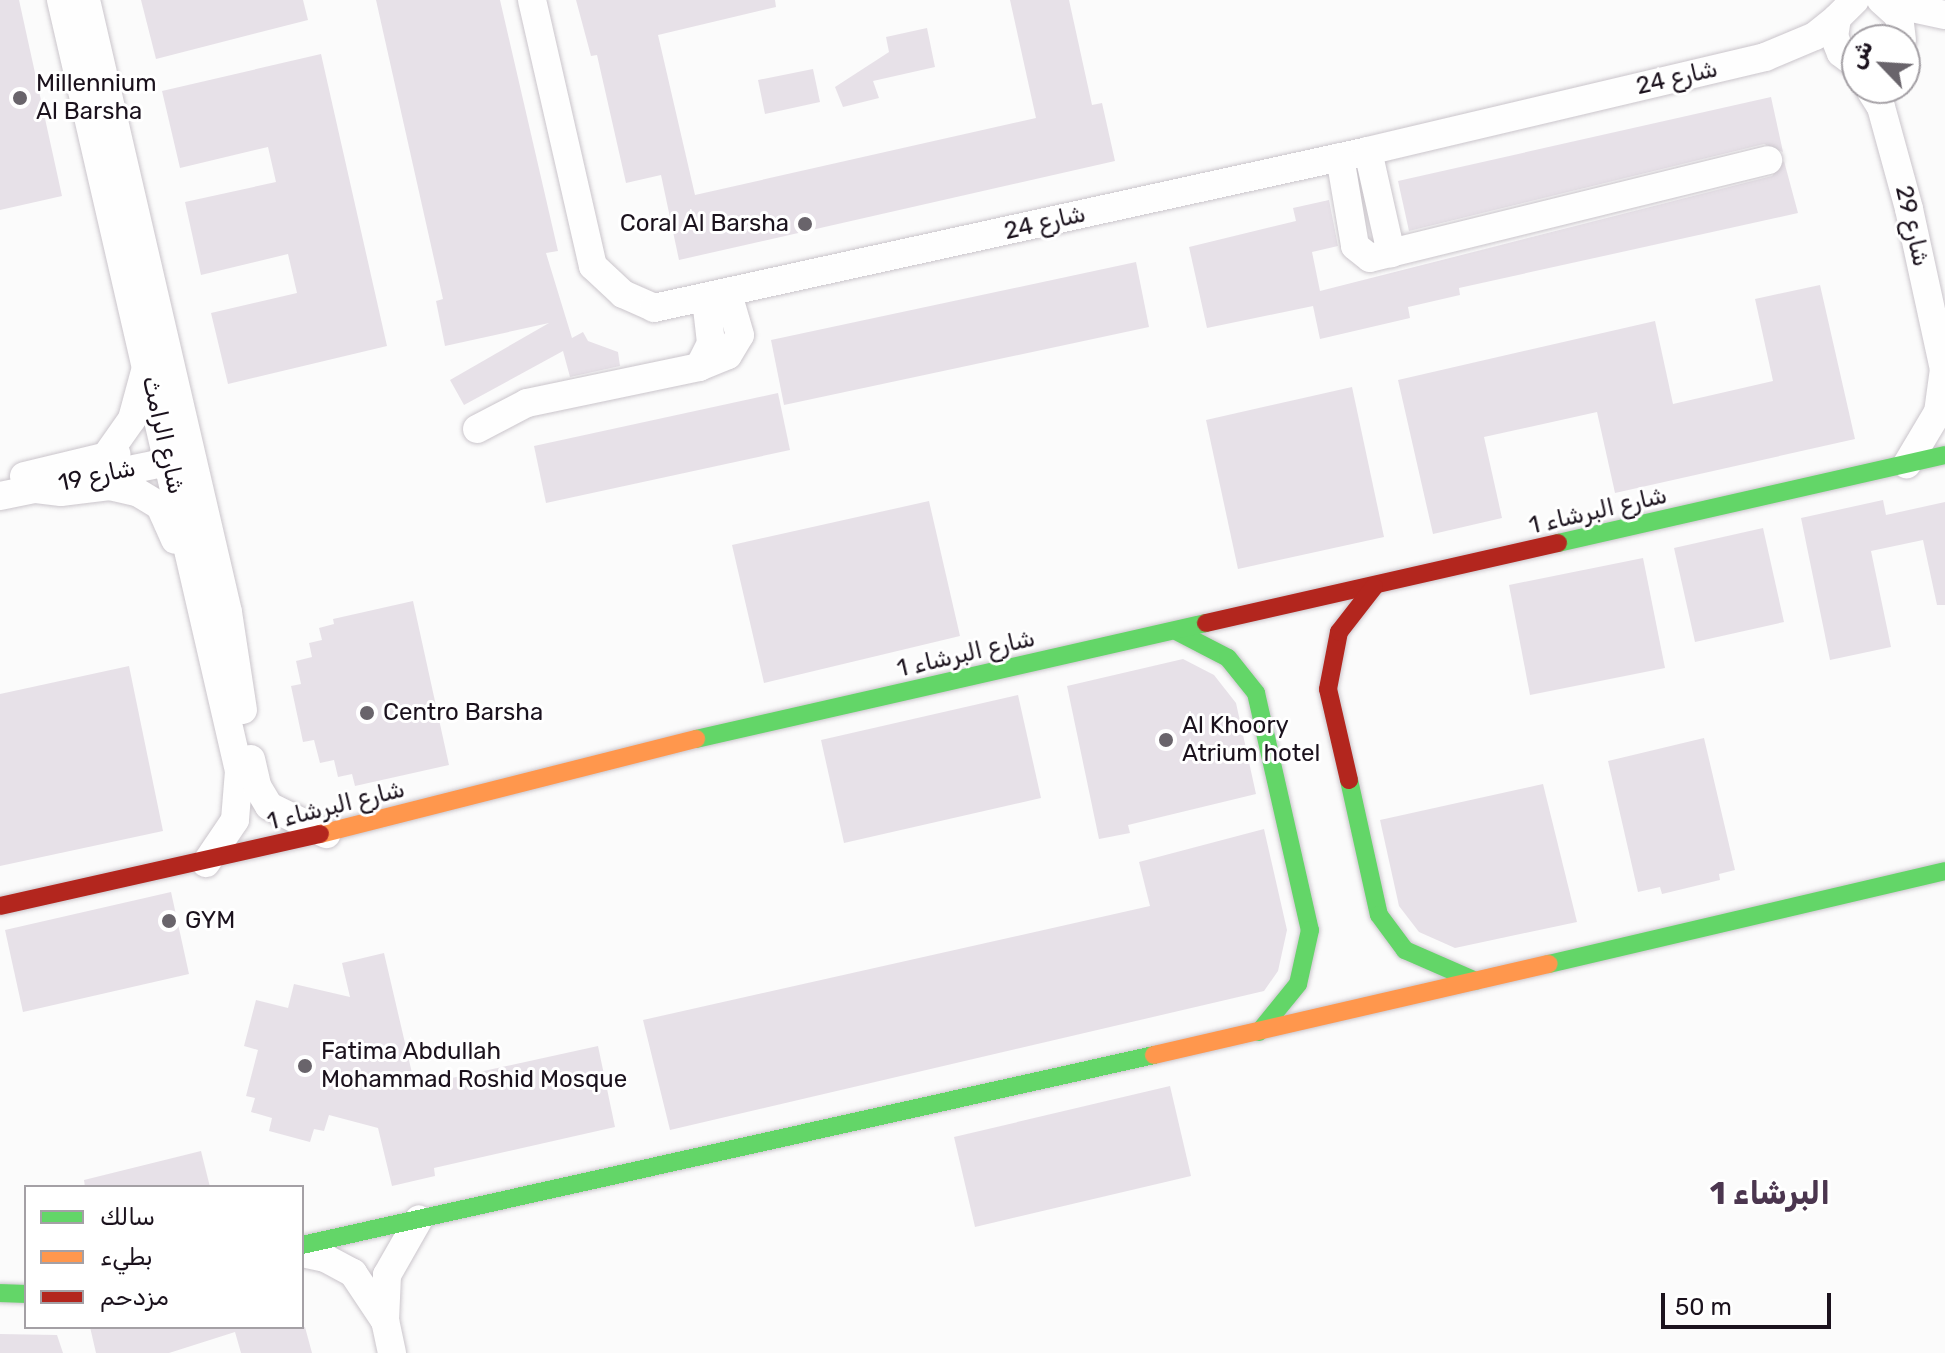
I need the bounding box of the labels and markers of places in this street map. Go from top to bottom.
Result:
place label: Millennium Al Barsha [36,70,157,126]
marker: Millennium Al Barsha [11,89,29,107]
place label: Coral Al Barsha [619,210,789,238]
marker: Coral Al Barsha [796,215,814,233]
place label: Centro Barsha [383,699,543,727]
marker: Centro Barsha [358,704,376,722]
place label: Al Khoory Atrium hotel [1182,712,1320,768]
marker: Al Khoory Atrium hotel [1157,731,1175,749]
place label: GYM [185,907,235,935]
marker: GYM [160,912,178,930]
place label: Fatima Abdullah Mohammad Roshid Mosque [321,1038,627,1094]
marker: Fatima Abdullah Mohammad Roshid Mosque [296,1057,314,1075]

